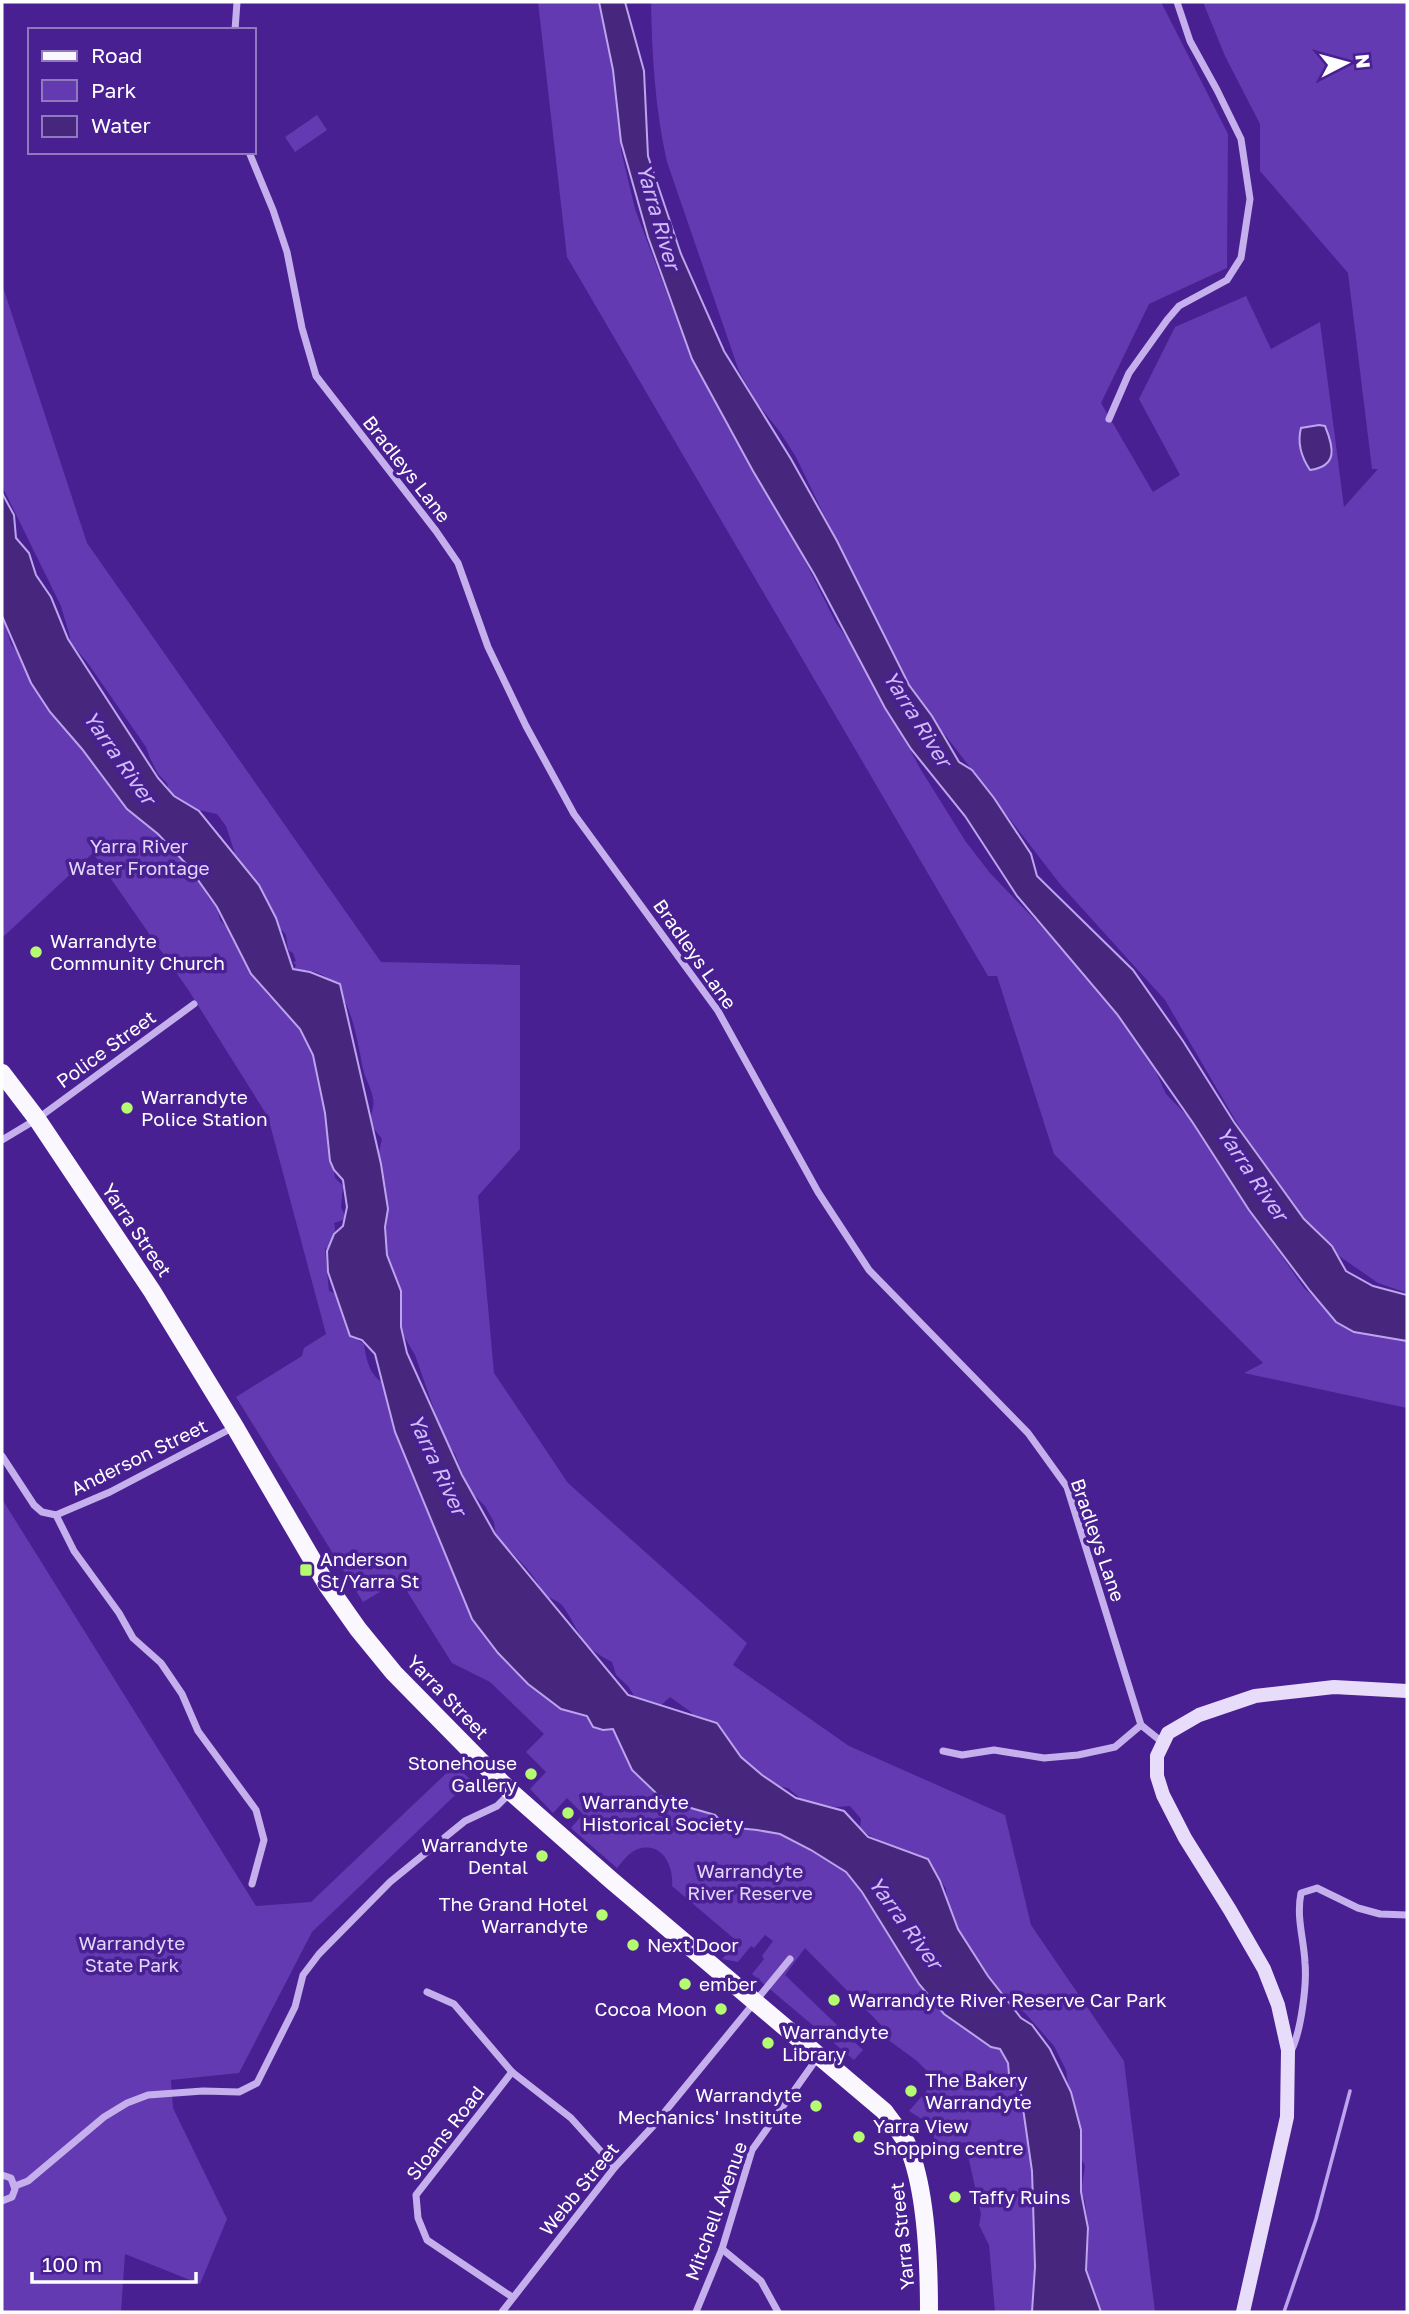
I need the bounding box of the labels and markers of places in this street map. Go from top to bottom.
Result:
place label: Warrandyte Community Church [50,929,225,974]
marker: Warrandyte Community Church [28,944,44,960]
place label: Warrandyte Police Station [141,1085,268,1130]
marker: Warrandyte Police Station [119,1100,135,1116]
place label: Anderson St/Yarra St [320,1547,419,1592]
marker: Anderson St/Yarra St [298,1562,314,1578]
place label: Stonehouse Gallery [408,1751,517,1796]
marker: Stonehouse Gallery [523,1766,539,1782]
place label: Warrandyte Historical Society [582,1790,744,1835]
marker: Warrandyte Historical Society [560,1805,576,1821]
place label: Warrandyte Dental [421,1833,528,1878]
marker: Warrandyte Dental [534,1848,550,1864]
place label: The Grand Hotel Warrandyte [439,1892,588,1937]
marker: The Grand Hotel Warrandyte [594,1907,610,1923]
place label: Next Door [647,1933,739,1956]
marker: Next Door [625,1937,641,1953]
place label: ember [699,1972,758,1995]
marker: ember [677,1976,693,1992]
place label: Warrandyte River Reserve Car Park [848,1988,1167,2011]
marker: Warrandyte River Reserve Car Park [826,1992,842,2008]
place label: Cocoa Moon [595,1997,707,2020]
marker: Cocoa Moon [713,2001,729,2017]
place label: Warrandyte Library [782,2020,889,2065]
marker: Warrandyte Library [760,2035,776,2051]
place label: The Bakery Warrandyte [925,2068,1032,2113]
place label: Warrandyte Mechanics' Institute [618,2083,802,2128]
marker: The Bakery Warrandyte [903,2083,919,2099]
marker: Warrandyte Mechanics' Institute [808,2098,824,2114]
place label: Yarra View Shopping centre [873,2114,1024,2159]
marker: Yarra View Shopping centre [851,2129,867,2145]
place label: Taffy Ruins [969,2185,1071,2208]
marker: Taffy Ruins [947,2189,963,2205]

